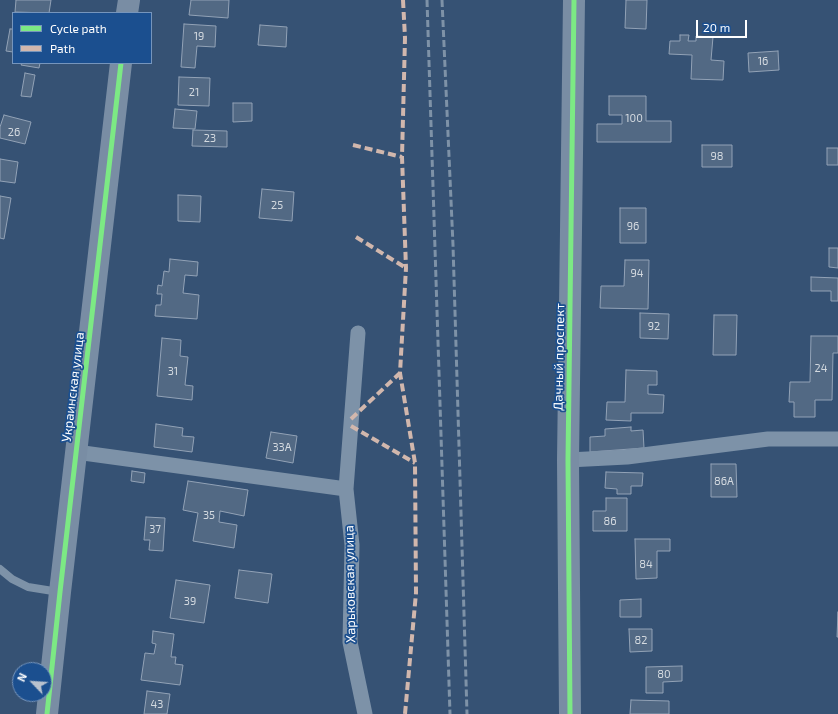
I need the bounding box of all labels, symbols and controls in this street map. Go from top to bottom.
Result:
legend [12,12,152,64]
scale bar [698,12,749,38]
text: 20 m [703,20,730,34]
text: Cycle path [50,21,107,35]
house number: 19 [194,29,204,43]
text: Path [50,41,75,55]
house number: 16 [758,54,768,68]
house number: 21 [189,85,199,99]
house number: 100 [625,111,643,125]
house number: 26 [8,125,20,139]
house number: 23 [204,131,216,145]
house number: 98 [711,149,723,163]
house number: 25 [271,198,283,212]
house number: 96 [627,219,639,233]
house number: 94 [630,266,644,280]
street label: Дачный проспект [550,303,568,411]
house number: 92 [648,319,660,333]
street label: Украинская улица [59,331,87,443]
house number: 24 [815,361,827,375]
house number: 31 [168,364,178,378]
house number: 33А [272,440,292,454]
house number: 86А [714,474,734,488]
house number: 35 [203,508,215,522]
house number: 86 [604,514,616,528]
house number: 37 [149,522,161,536]
street label: Харьковская улица [341,525,359,643]
house number: 84 [639,557,653,571]
house number: 39 [184,594,196,608]
house number: 82 [635,633,647,647]
north arrow [12,662,52,702]
house number: 80 [657,667,671,681]
text: N [14,671,29,683]
house number: 43 [151,697,163,711]

